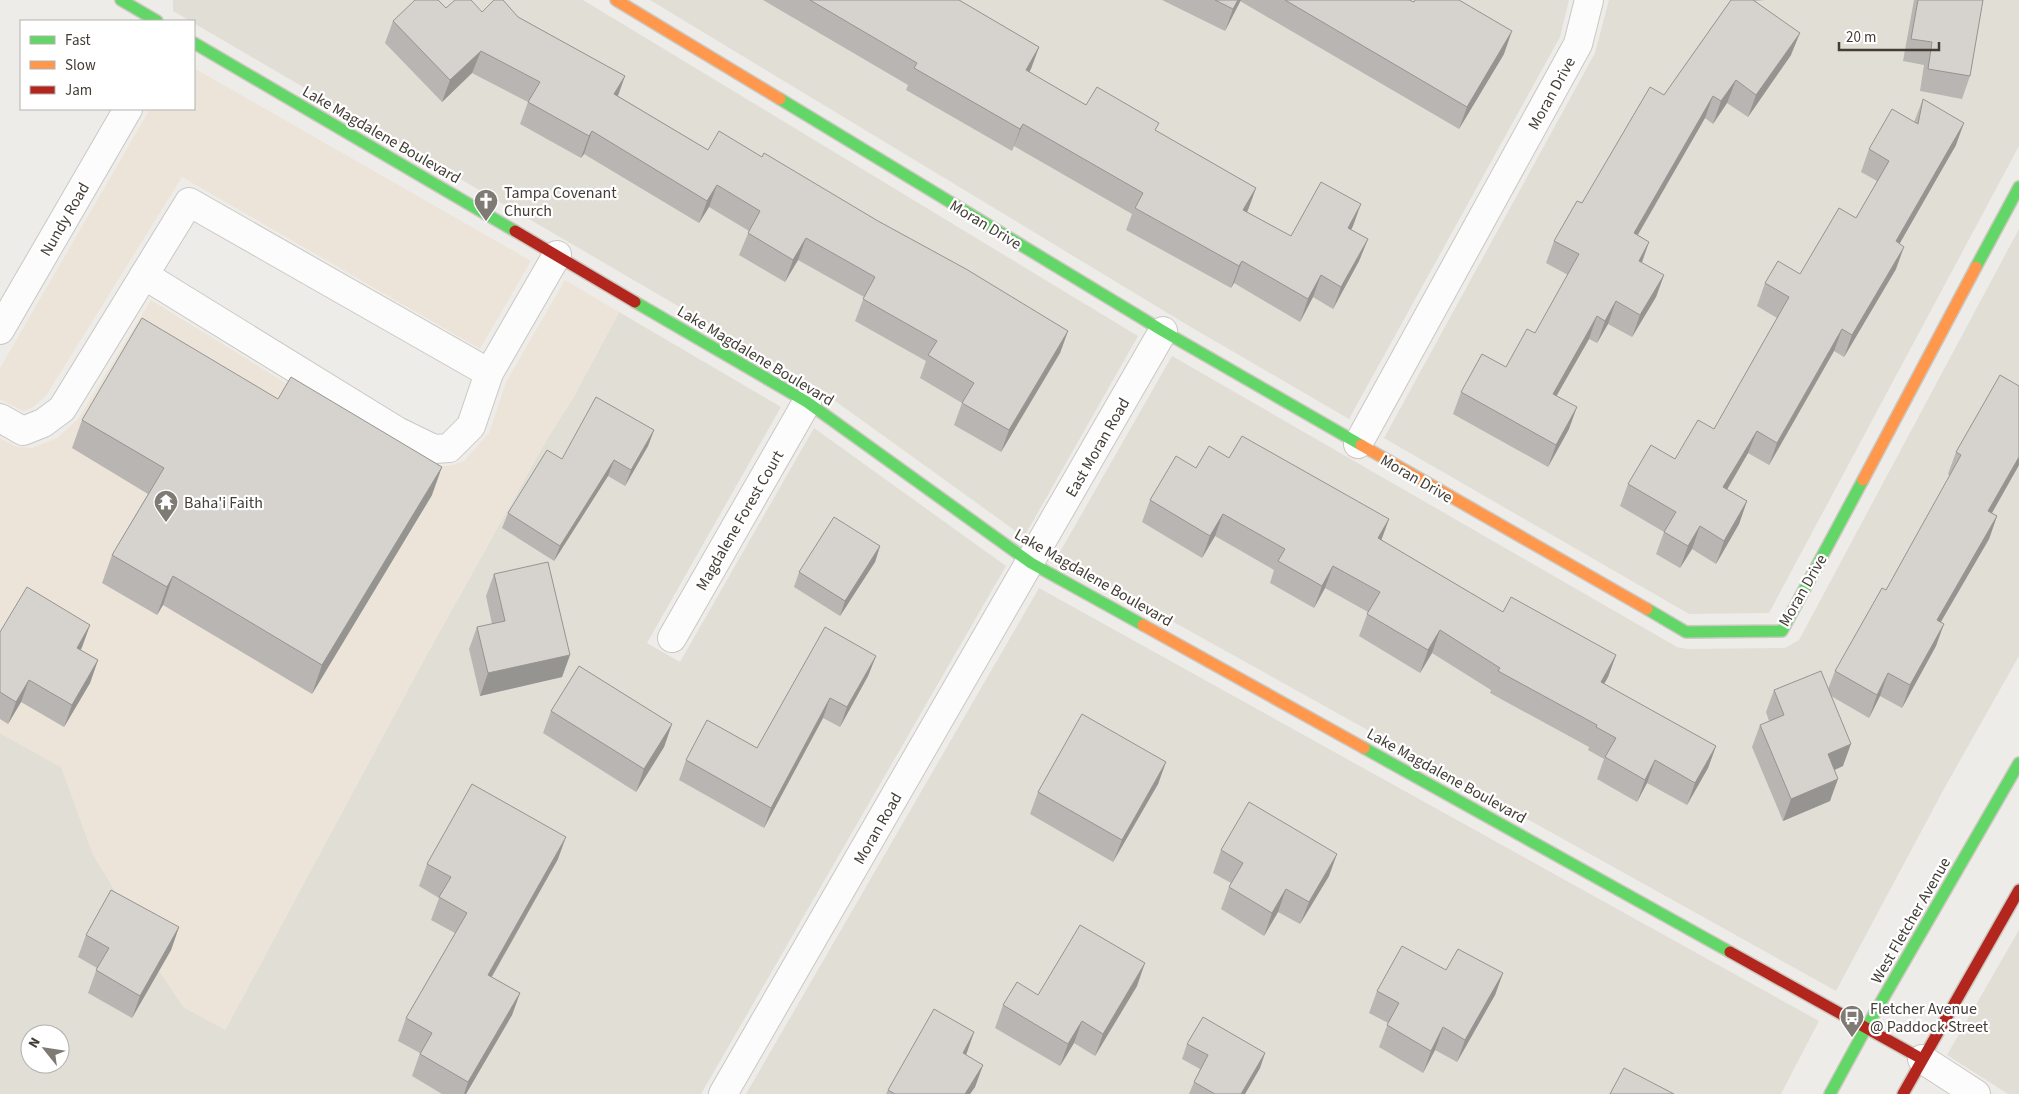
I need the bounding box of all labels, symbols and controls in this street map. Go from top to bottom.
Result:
legend [20,20,195,110]
scale bar [1839,20,1939,52]
text: 20 m [1846,27,1876,48]
text: Fast [65,30,91,51]
street label: Moran Drive [1523,53,1581,134]
text: Slow [65,55,96,76]
text: Jam [65,80,92,101]
street label: Lake Magdalene Boulevard [298,80,465,189]
street label: Nundy Road [35,179,95,260]
place label: Tampa Covenant Church [504,182,617,222]
church icon: Tampa Covenant Church [473,188,499,222]
street label: Moran Drive [945,195,1026,255]
street label: Lake Magdalene Boulevard [673,300,838,411]
street label: East Moran Road [1061,394,1135,501]
street label: Magdalene Forest Court [691,446,789,595]
street label: Moran Drive [1376,449,1457,508]
temple icon: Baha'i Faith [153,489,179,523]
place label: Baha'i Faith [184,492,263,514]
street label: Lake Magdalene Boulevard [1010,523,1177,632]
street label: Moran Drive [1773,550,1832,631]
street label: Lake Magdalene Boulevard [1363,723,1530,829]
street label: Moran Road [848,788,907,869]
street label: West Fletcher Avenue [1866,853,1956,988]
place label: Fletcher Avenue @ Paddock Street [1870,998,1989,1038]
bus stop icon: Fletcher Avenue @ Paddock Street [1839,1004,1865,1038]
north arrow [20,1024,70,1074]
text: N [24,1034,46,1052]

